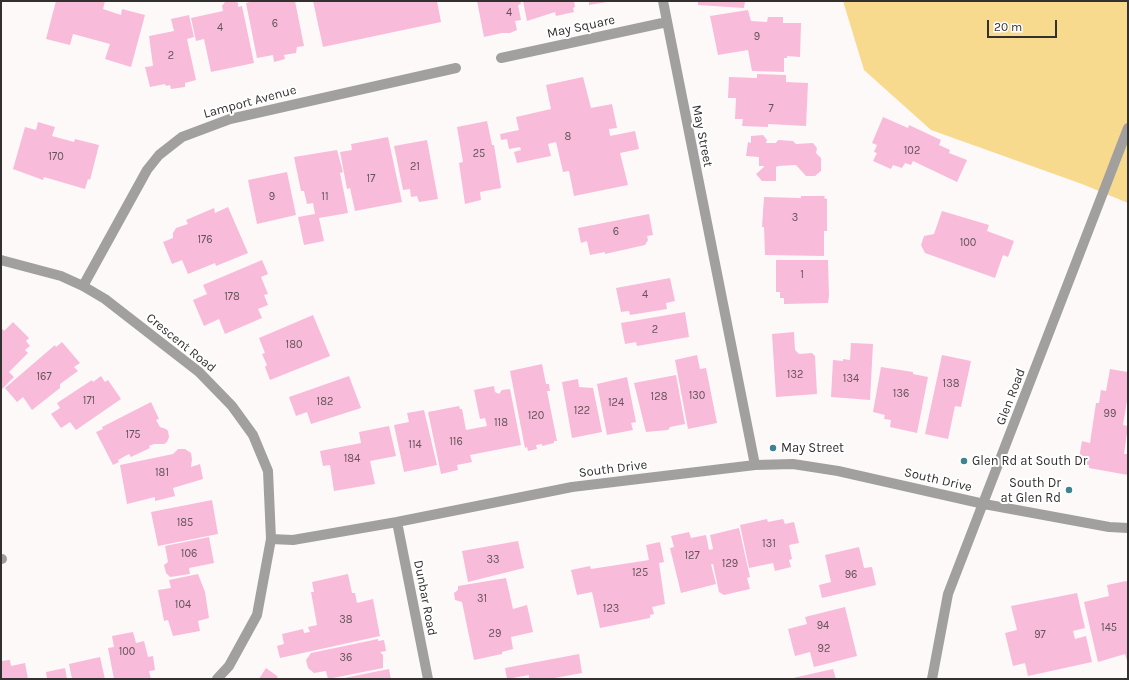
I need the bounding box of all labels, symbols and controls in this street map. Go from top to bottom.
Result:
house number: 4 [506,6,512,20]
street label: May Square [546,12,616,42]
scale bar [989,12,1059,38]
house number: 6 [272,17,278,31]
text: 20 m [994,20,1022,34]
house number: 4 [217,21,223,35]
house number: 9 [754,30,760,44]
house number: 2 [168,49,174,63]
street label: Lamport Avenue [202,82,298,122]
house number: 7 [768,102,774,116]
street label: May Street [688,104,716,168]
house number: 8 [565,130,571,144]
house number: 102 [904,144,920,158]
house number: 25 [473,147,485,161]
house number: 170 [48,150,64,164]
house number: 21 [410,160,420,174]
house number: 17 [367,172,375,186]
house number: 9 [269,190,275,204]
house number: 11 [321,190,329,204]
house number: 3 [792,211,798,225]
house number: 6 [613,225,619,239]
house number: 176 [197,233,213,247]
house number: 100 [960,236,976,250]
house number: 1 [800,268,804,282]
house number: 4 [642,288,648,302]
house number: 178 [224,290,240,304]
street label: Crescent Road [143,310,219,376]
house number: 2 [652,323,658,337]
house number: 180 [286,338,302,352]
street label: Glen Road [993,366,1029,428]
house number: 132 [787,368,803,382]
house number: 167 [36,370,52,384]
house number: 134 [843,372,859,386]
house number: 138 [943,377,959,391]
house number: 136 [893,387,909,401]
house number: 130 [689,389,705,403]
house number: 128 [651,390,667,404]
house number: 171 [83,394,95,408]
house number: 182 [317,395,333,409]
house number: 124 [608,396,624,410]
house number: 122 [574,404,590,418]
house number: 99 [1104,407,1116,421]
house number: 120 [528,409,544,423]
house number: 118 [494,416,508,430]
house number: 175 [125,428,141,442]
house number: 116 [449,435,463,449]
house number: 114 [408,438,422,452]
place label: May Street [781,440,844,456]
marker: May Street [768,443,778,453]
house number: 184 [344,452,360,466]
place label: Glen Rd at South Dr [972,453,1087,469]
marker: Glen Rd at South Dr [959,456,969,466]
street label: South Drive [578,457,648,481]
street label: South Drive [903,465,973,495]
house number: 181 [155,466,169,480]
place label: South Dr at Glen Rd [1001,475,1061,506]
marker: South Dr at Glen Rd [1064,485,1074,495]
house number: 185 [177,516,193,530]
house number: 131 [762,537,776,551]
house number: 106 [181,547,197,561]
house number: 127 [684,549,700,563]
house number: 33 [487,553,499,567]
house number: 129 [722,557,738,571]
street label: Dunbar Road [410,559,440,637]
house number: 125 [632,566,648,580]
house number: 96 [845,568,857,582]
house number: 31 [477,592,487,606]
house number: 104 [175,598,191,612]
house number: 123 [603,602,619,616]
house number: 38 [339,613,353,627]
house number: 94 [817,619,829,633]
house number: 145 [1101,621,1117,635]
house number: 29 [489,627,501,641]
house number: 97 [1034,628,1046,642]
house number: 92 [818,642,830,656]
house number: 100 [119,645,135,659]
house number: 36 [340,651,352,665]

